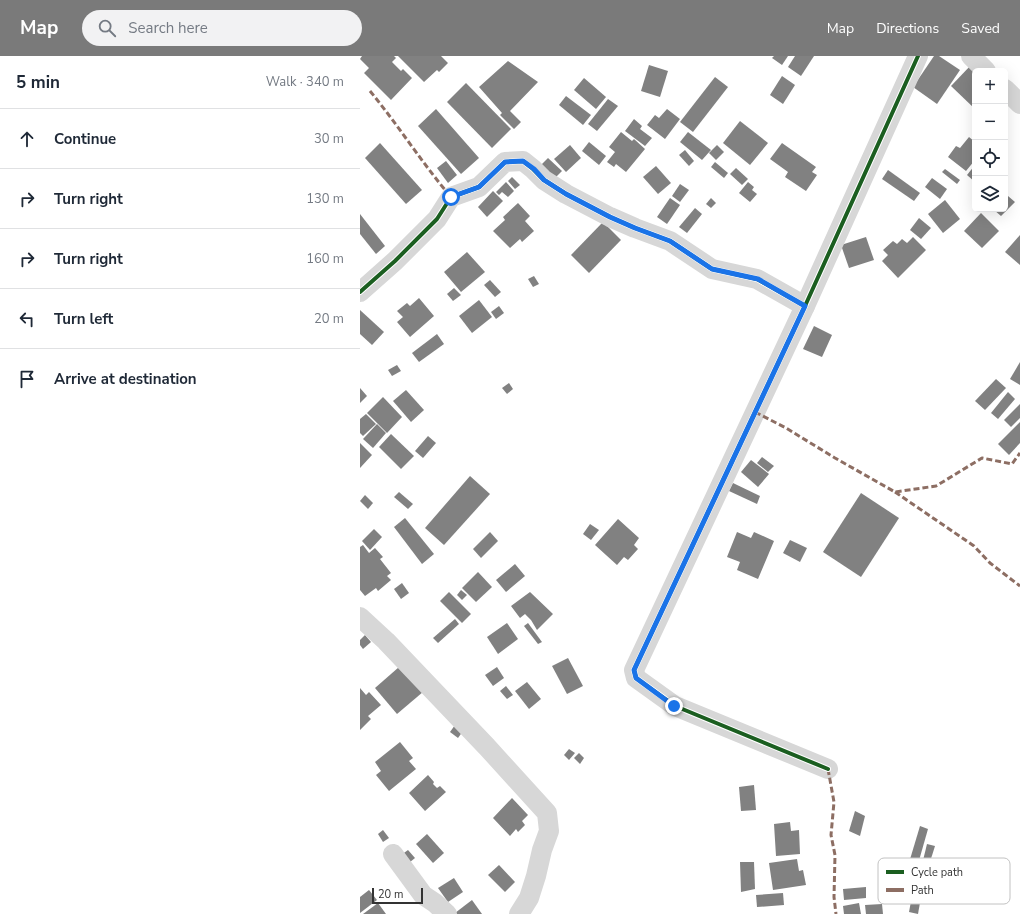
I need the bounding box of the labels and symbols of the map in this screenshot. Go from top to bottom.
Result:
route start [442,188,460,206]
route end [665,697,683,715]
legend [878,858,1010,904]
text: Cycle path [911,865,963,880]
text: Path [911,883,934,898]
scale bar [372,886,423,905]

